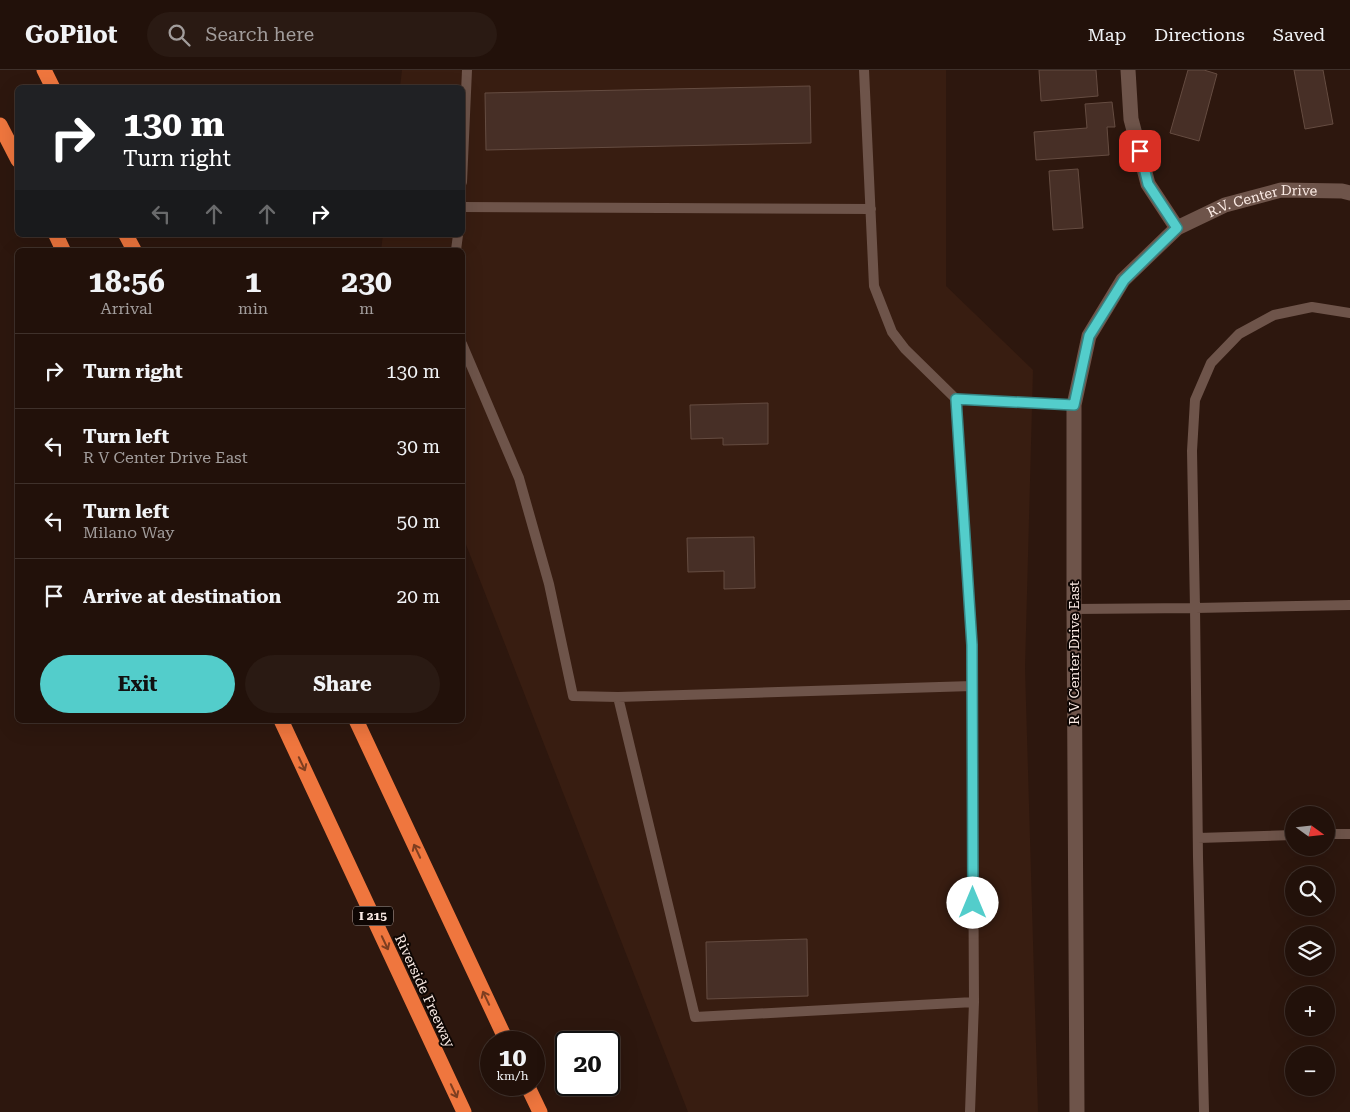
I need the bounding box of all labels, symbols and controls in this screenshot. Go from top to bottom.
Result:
search box [147,12,497,57]
text: GoPilot [25,21,117,49]
icon: search [165,21,193,49]
text: Search here [205,23,314,46]
text: Map [1088,24,1126,45]
text: Directions [1154,24,1245,45]
text: Saved [1273,24,1325,45]
text: 130 m [123,104,224,145]
icon: right [40,105,105,170]
pin [1119,130,1161,172]
icon: arrive [1126,137,1154,165]
text: Turn right [123,146,231,171]
street label: R.V. Center Drive [1204,182,1318,220]
icon: left [147,200,175,228]
icon: ahead [200,200,228,228]
icon: ahead [253,200,281,228]
icon: right [306,200,334,228]
text: 18:56 [88,264,165,299]
text: 1 [245,264,261,299]
text: 230 [341,264,392,299]
text: Arrival [101,299,153,318]
text: min [238,299,268,318]
text: m [359,299,374,318]
icon: right [40,357,68,385]
text: Turn right [83,360,183,383]
text: 130 m [386,360,440,383]
text: Turn left [83,425,169,448]
icon: left [40,432,68,460]
text: 30 m [397,435,440,458]
text: R V Center Drive East [83,448,248,467]
text: Turn left [83,500,169,523]
icon: left [40,507,68,535]
text: 50 m [397,510,440,533]
text: Milano Way [83,523,174,542]
street label: R V Center Drive East [1066,581,1082,725]
icon: arrive [40,582,68,610]
text: Arrive at destination [83,585,281,608]
text: 20 m [397,585,440,608]
button: Exit [40,655,235,713]
button: Share [245,655,440,713]
one-way arrow [298,756,307,771]
north arrow [1285,806,1335,856]
map controls [1285,806,1335,1096]
one-way arrow [412,844,421,859]
button: search [1285,866,1335,916]
position arrow [946,876,998,928]
road number: I 215 [353,906,393,926]
button: layers [1285,926,1335,976]
street label: Riverside Freeway [392,932,459,1051]
one-way arrow [381,935,391,950]
button: + [1285,986,1335,1036]
one-way arrow [481,991,490,1006]
speed limit sign: 20 [555,1031,620,1096]
text: 10 [498,1043,527,1072]
button: − [1285,1046,1335,1096]
text: km/h [496,1069,529,1083]
one-way arrow [449,1083,459,1098]

